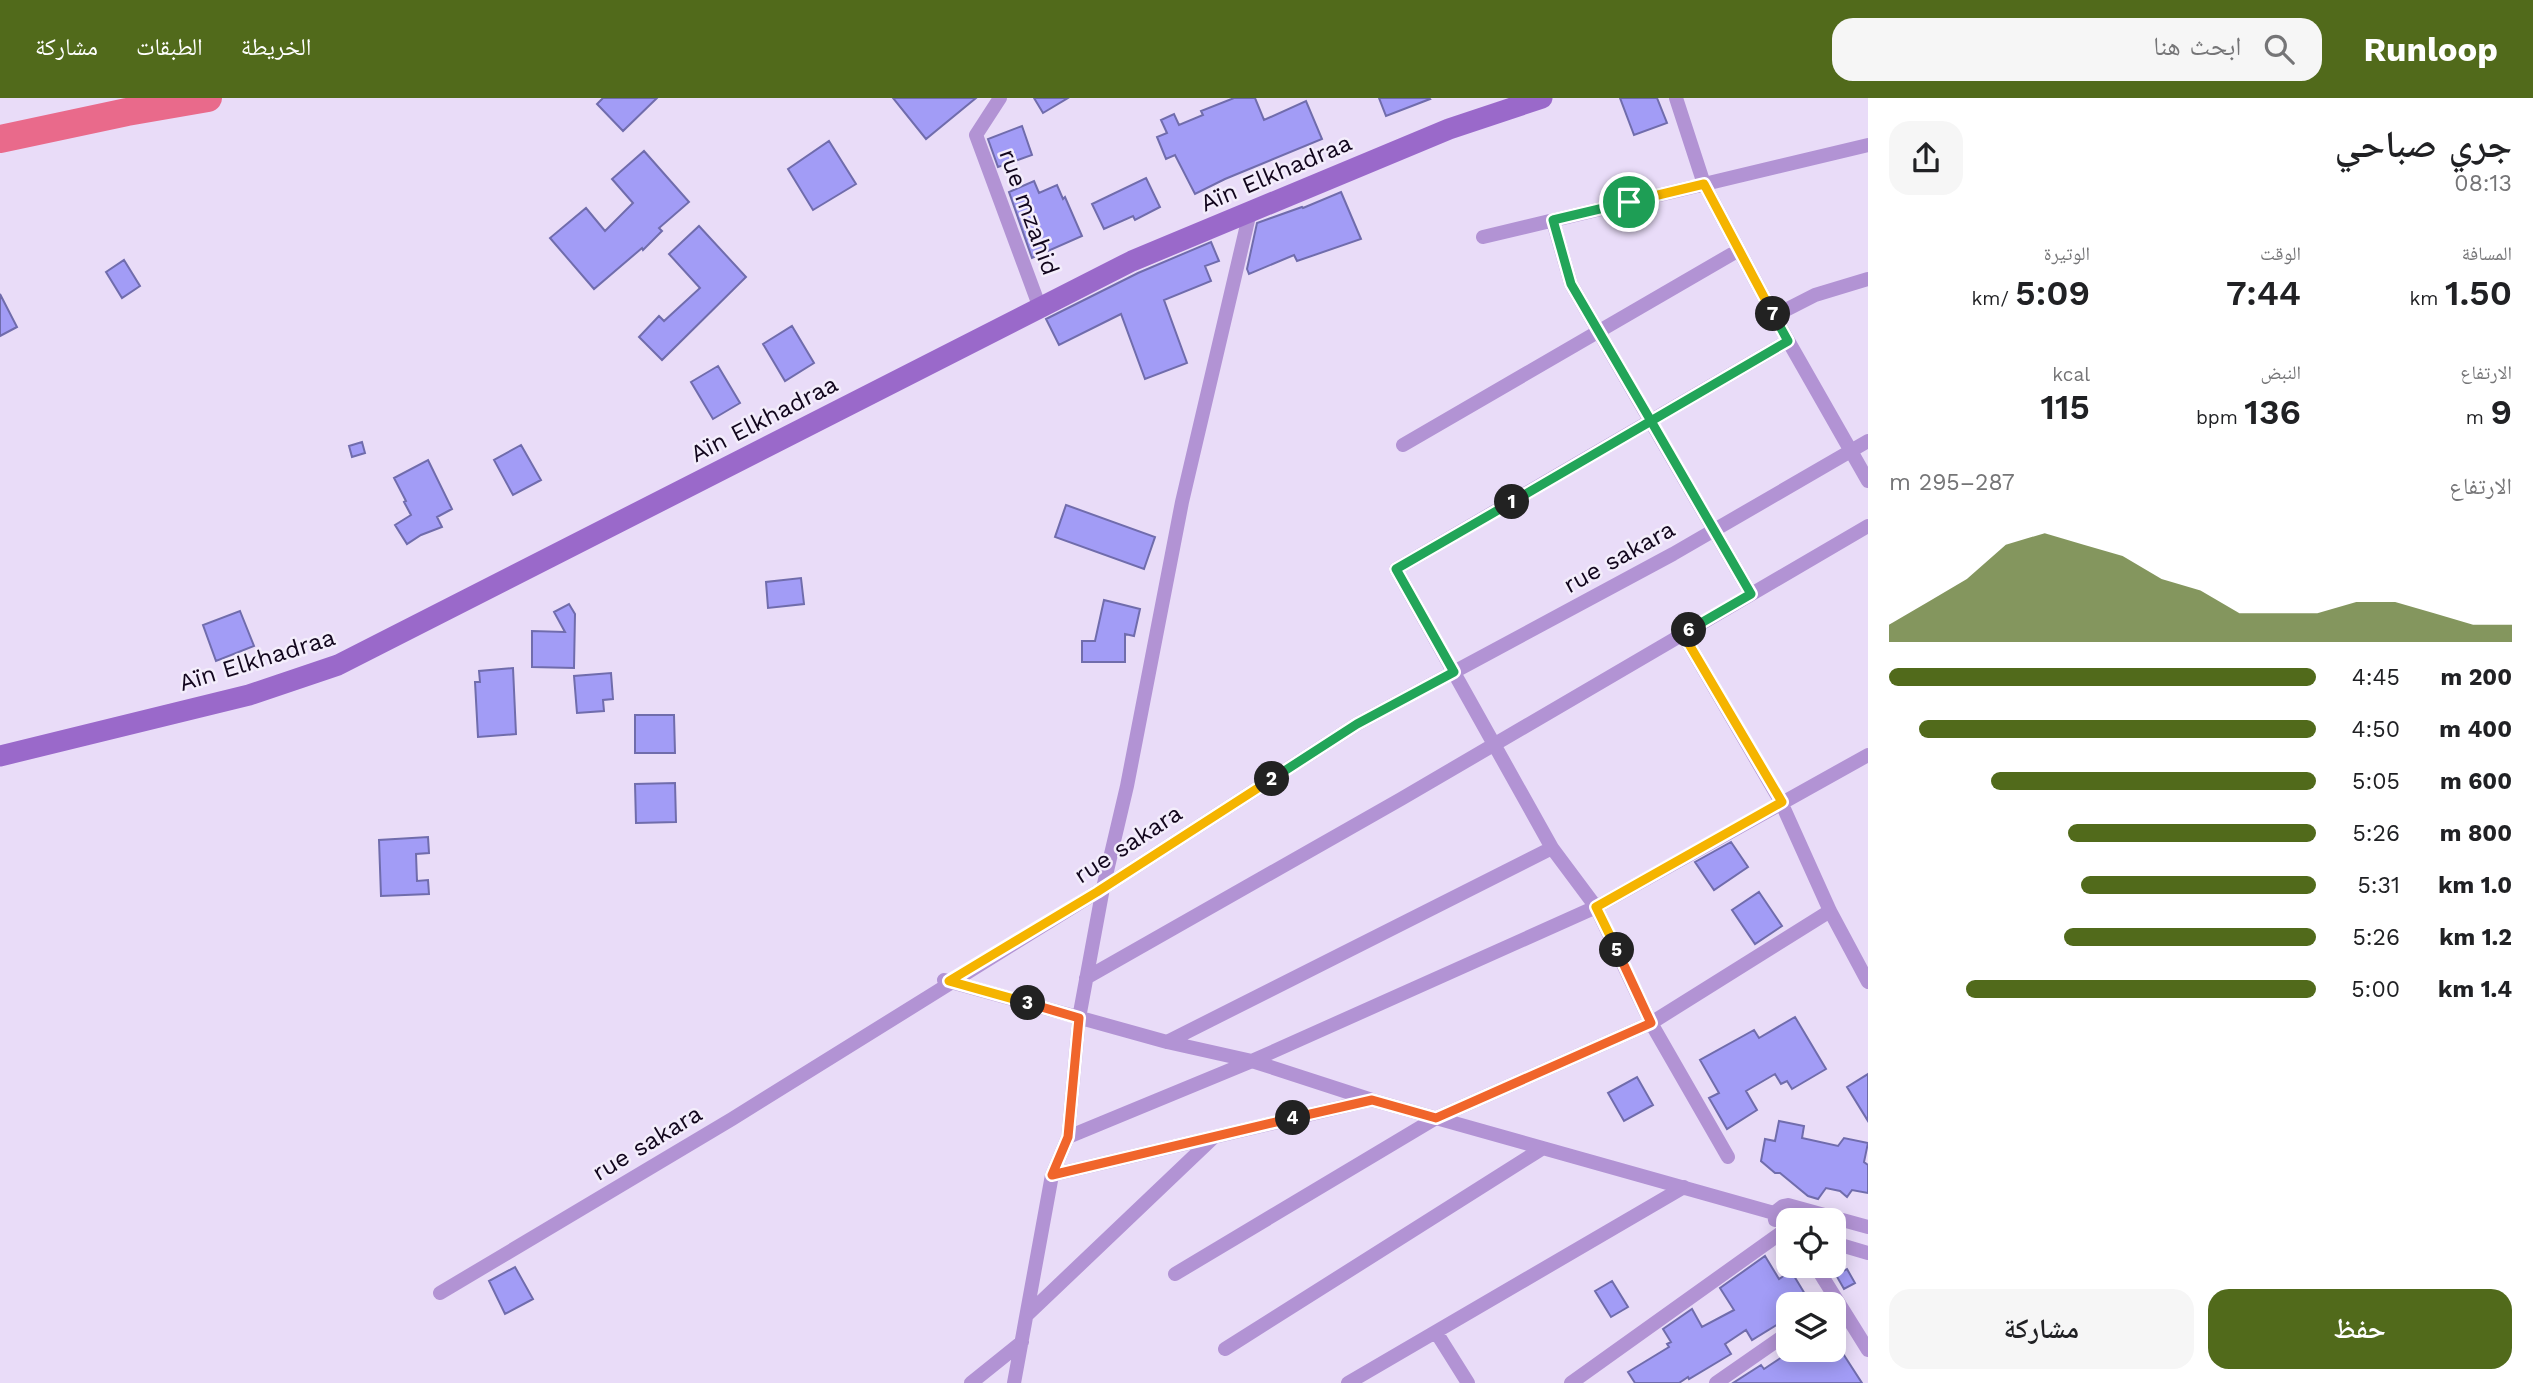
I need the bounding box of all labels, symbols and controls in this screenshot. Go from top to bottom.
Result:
search box [1832,18,2322,81]
icon: search [2260,30,2298,68]
text: Runloop [2364,30,2498,69]
text: ابحث هنا [2153,31,2242,61]
text: مشاركة [35,33,98,61]
text: الطبقات [136,33,203,61]
text: الخريطة [241,33,311,61]
button: share [1889,121,1963,195]
text: جري صباحي [2334,122,2512,166]
street label: Aïn Elkhadraa [1196,129,1356,217]
street label: rue mzahid [993,145,1065,279]
text: 08:13 [2454,170,2512,197]
pin [1599,172,1659,232]
icon: arrive [1610,183,1648,221]
text: الوتيرة [2044,242,2090,265]
text: الوقت [2260,242,2301,265]
text: المسافة [2462,242,2512,265]
text: 5:09 [2015,272,2090,314]
text: 7:44 [2226,272,2301,314]
text: 1.50 [2445,272,2512,314]
text: /km [1972,287,2015,310]
text: km [2410,287,2445,310]
pin: 7 [1756,296,1790,332]
text: 7 [1767,302,1778,325]
text: النبض [2260,361,2301,384]
text: الارتفاع [2460,361,2512,384]
text: kcal [2052,363,2090,386]
street label: Aïn Elkhadraa [686,370,842,468]
text: 115 [2041,386,2090,428]
text: 136 [2244,391,2301,433]
text: 9 [2490,391,2512,433]
text: bpm [2196,406,2244,429]
text: m [2466,406,2490,429]
text: 287–295 m [1889,469,2015,496]
text: الارتفاع [2449,473,2512,500]
pin: 1 [1494,484,1530,520]
text: 1 [1507,490,1516,513]
street label: rue sakara [1558,515,1680,599]
pin: 6 [1672,612,1706,648]
text: 6 [1683,618,1694,641]
street label: Aïn Elkhadraa [176,623,338,697]
text: 4:45 [2352,664,2400,691]
text: 200 m [2440,664,2512,691]
text: 4:50 [2351,716,2400,743]
text: 400 m [2439,716,2512,743]
pin: 2 [1254,762,1290,796]
text: 2 [1266,767,1277,790]
text: 5:05 [2352,768,2400,795]
text: 600 m [2440,768,2512,795]
street label: rue sakara [1069,799,1187,889]
text: 5:26 [2352,820,2400,847]
text: 800 m [2440,820,2512,847]
text: 5:31 [2357,872,2400,899]
text: 1.0 km [2438,872,2512,899]
text: 5:26 [2352,924,2400,951]
text: 1.2 km [2439,924,2512,951]
pin: 5 [1600,932,1634,968]
text: 5 [1611,938,1622,961]
text: 5:00 [2351,976,2400,1003]
text: 1.4 km [2438,976,2512,1003]
pin: 3 [1010,986,1046,1020]
text: 3 [1022,991,1033,1014]
street label: rue sakara [587,1099,707,1187]
pin: 4 [1276,1100,1310,1136]
text: 4 [1286,1106,1299,1129]
map controls [1776,1208,1846,1362]
button: locate [1776,1208,1846,1278]
button: مشاركة [1889,1289,2194,1369]
button: حفظ [2208,1289,2512,1369]
button: layers [1776,1292,1846,1362]

